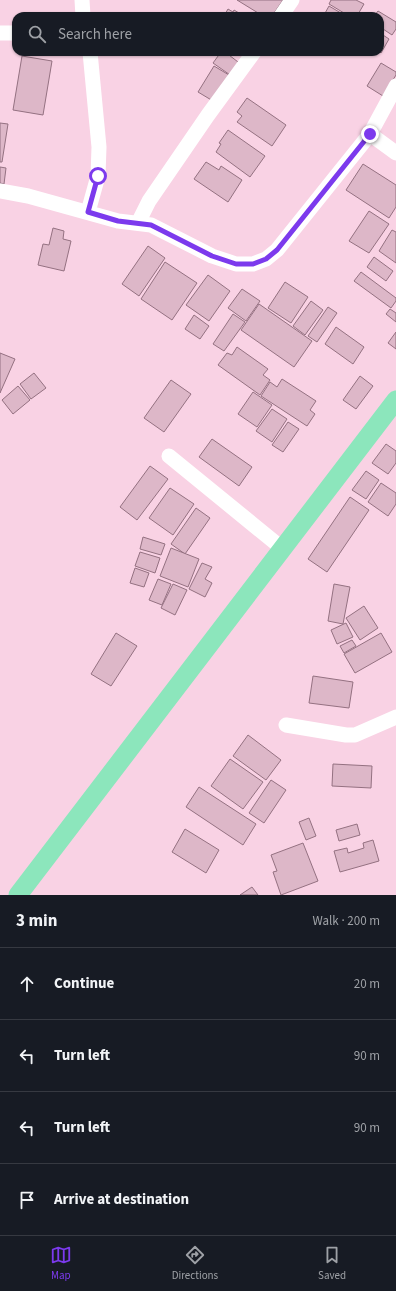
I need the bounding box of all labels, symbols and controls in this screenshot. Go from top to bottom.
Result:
search box [12,12,384,56]
icon: search [26,23,48,45]
text: Search here [58,24,132,45]
route end [361,125,379,143]
route start [89,167,107,185]
text: 3 min [16,909,57,933]
text: Walk · 200 m [312,912,380,930]
icon: ahead [16,973,38,995]
text: Continue [54,973,114,994]
text: 20 m [354,975,380,993]
icon: left [16,1045,38,1067]
text: Turn left [54,1045,110,1066]
text: 90 m [354,1047,380,1065]
icon: left [16,1117,38,1139]
text: Turn left [54,1117,110,1138]
text: 90 m [354,1119,380,1137]
icon: arrive [16,1189,38,1211]
text: Arrive at destination [54,1189,189,1210]
tab: Map [50,1244,72,1283]
tab: Directions [172,1244,218,1283]
tab: Saved [318,1244,346,1283]

